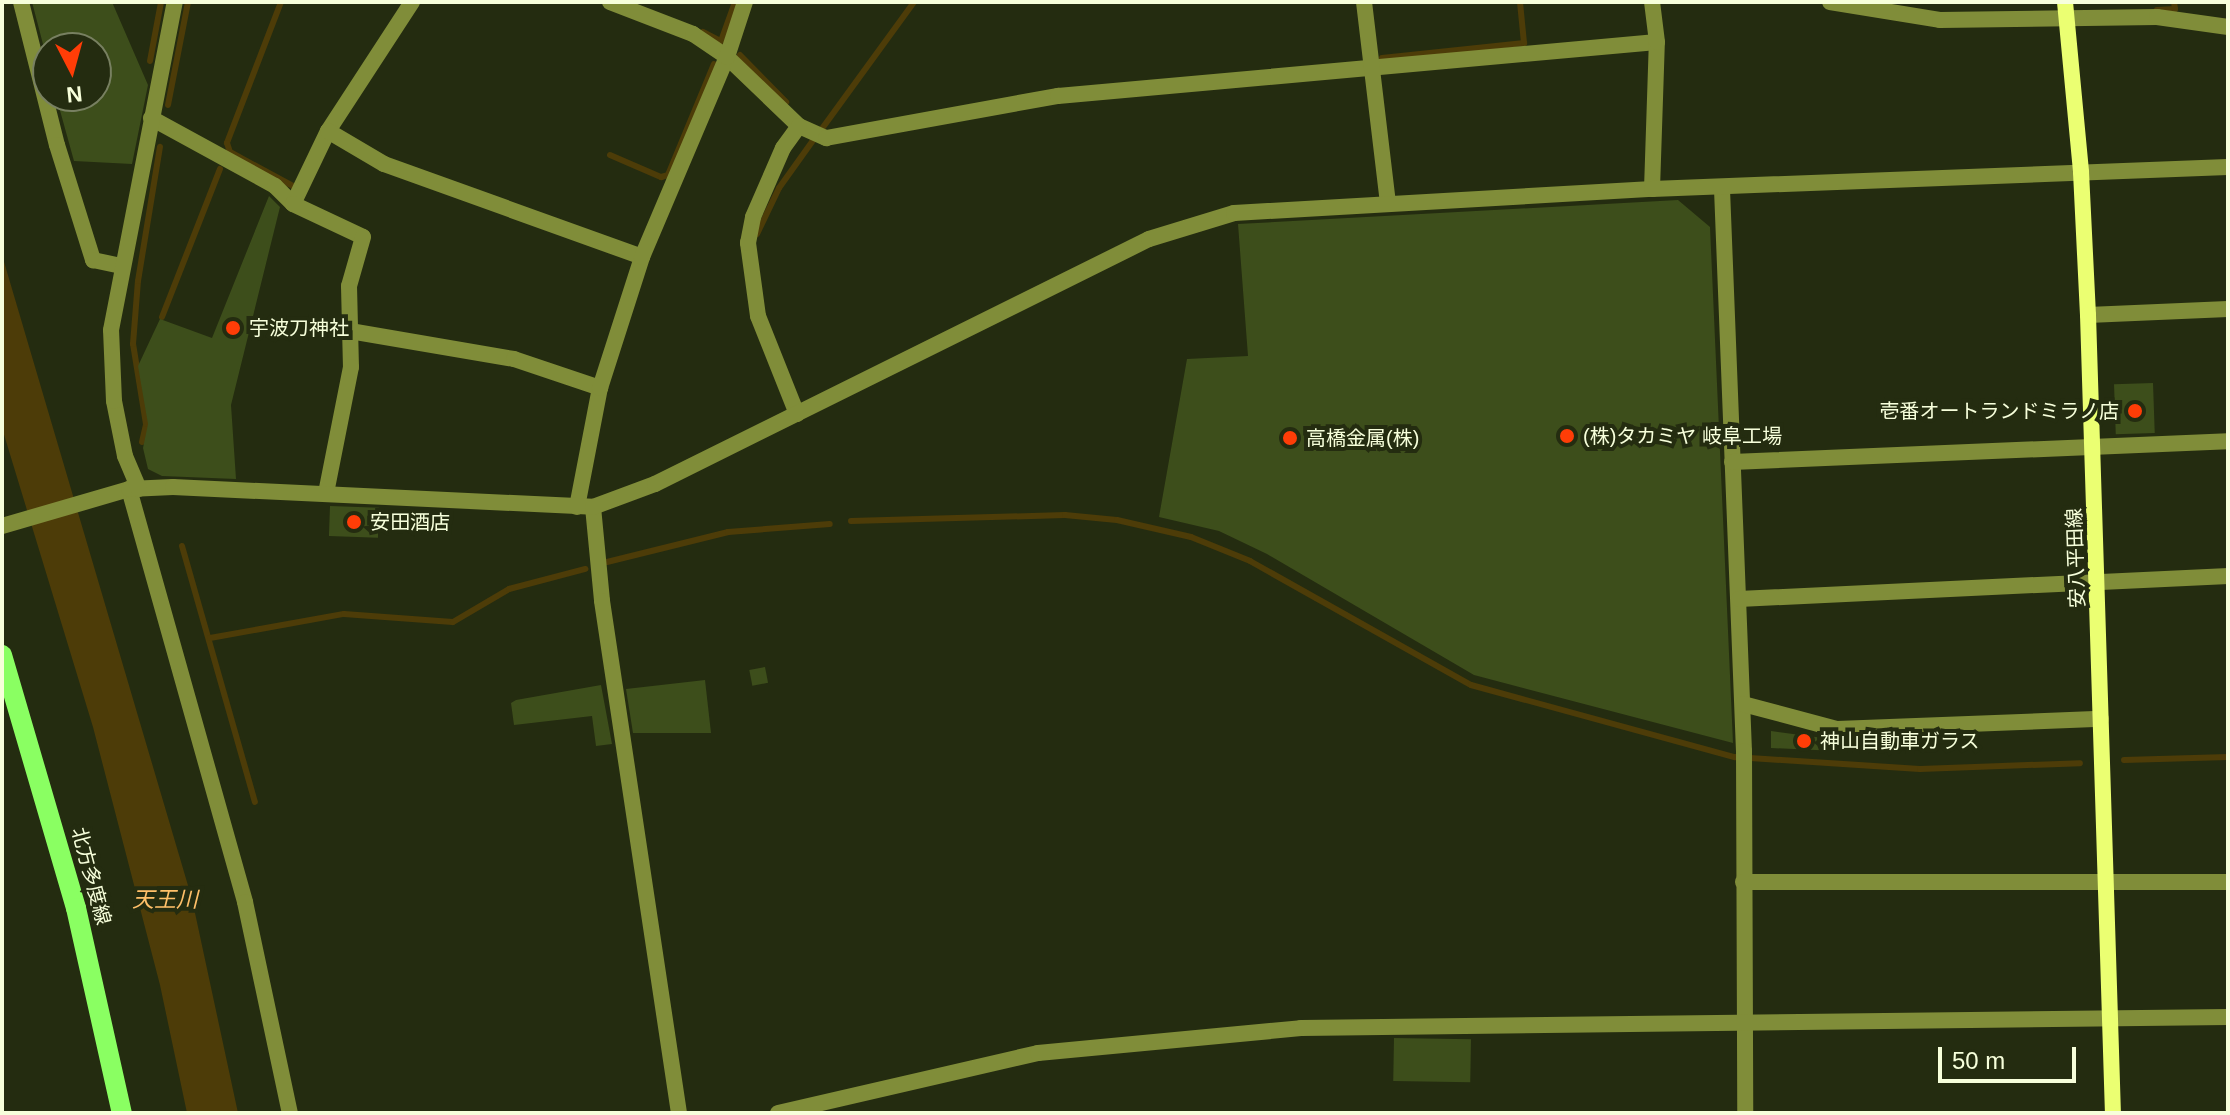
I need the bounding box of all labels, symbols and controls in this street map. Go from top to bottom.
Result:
north arrow [32,32,112,112]
text: N [65,81,84,108]
place label: 宇波刀神社 [249,316,349,340]
marker: 宇波刀神社 [224,319,242,337]
place label: 壱番オートランドミラノ店 [1879,399,2119,423]
marker: 壱番オートランドミラノ店 [2126,402,2144,420]
place label: (株)タカミヤ 岐阜工場 [1583,424,1782,448]
place label: 高橋金属(株) [1306,426,1419,450]
marker: (株)タカミヤ 岐阜工場 [1558,427,1576,445]
marker: 高橋金属(株) [1281,429,1299,447]
street label: 安八平田線 [2062,508,2090,608]
place label: 安田酒店 [370,510,450,534]
marker: 安田酒店 [345,513,363,531]
place label: 神山自動車ガラス [1820,729,1980,753]
marker: 神山自動車ガラス [1795,732,1813,750]
street label: 北方多度線 [66,825,116,927]
water label: 天王川 [132,887,198,913]
scale bar [1942,1031,2080,1081]
text: 50 m [1952,1047,2005,1074]

